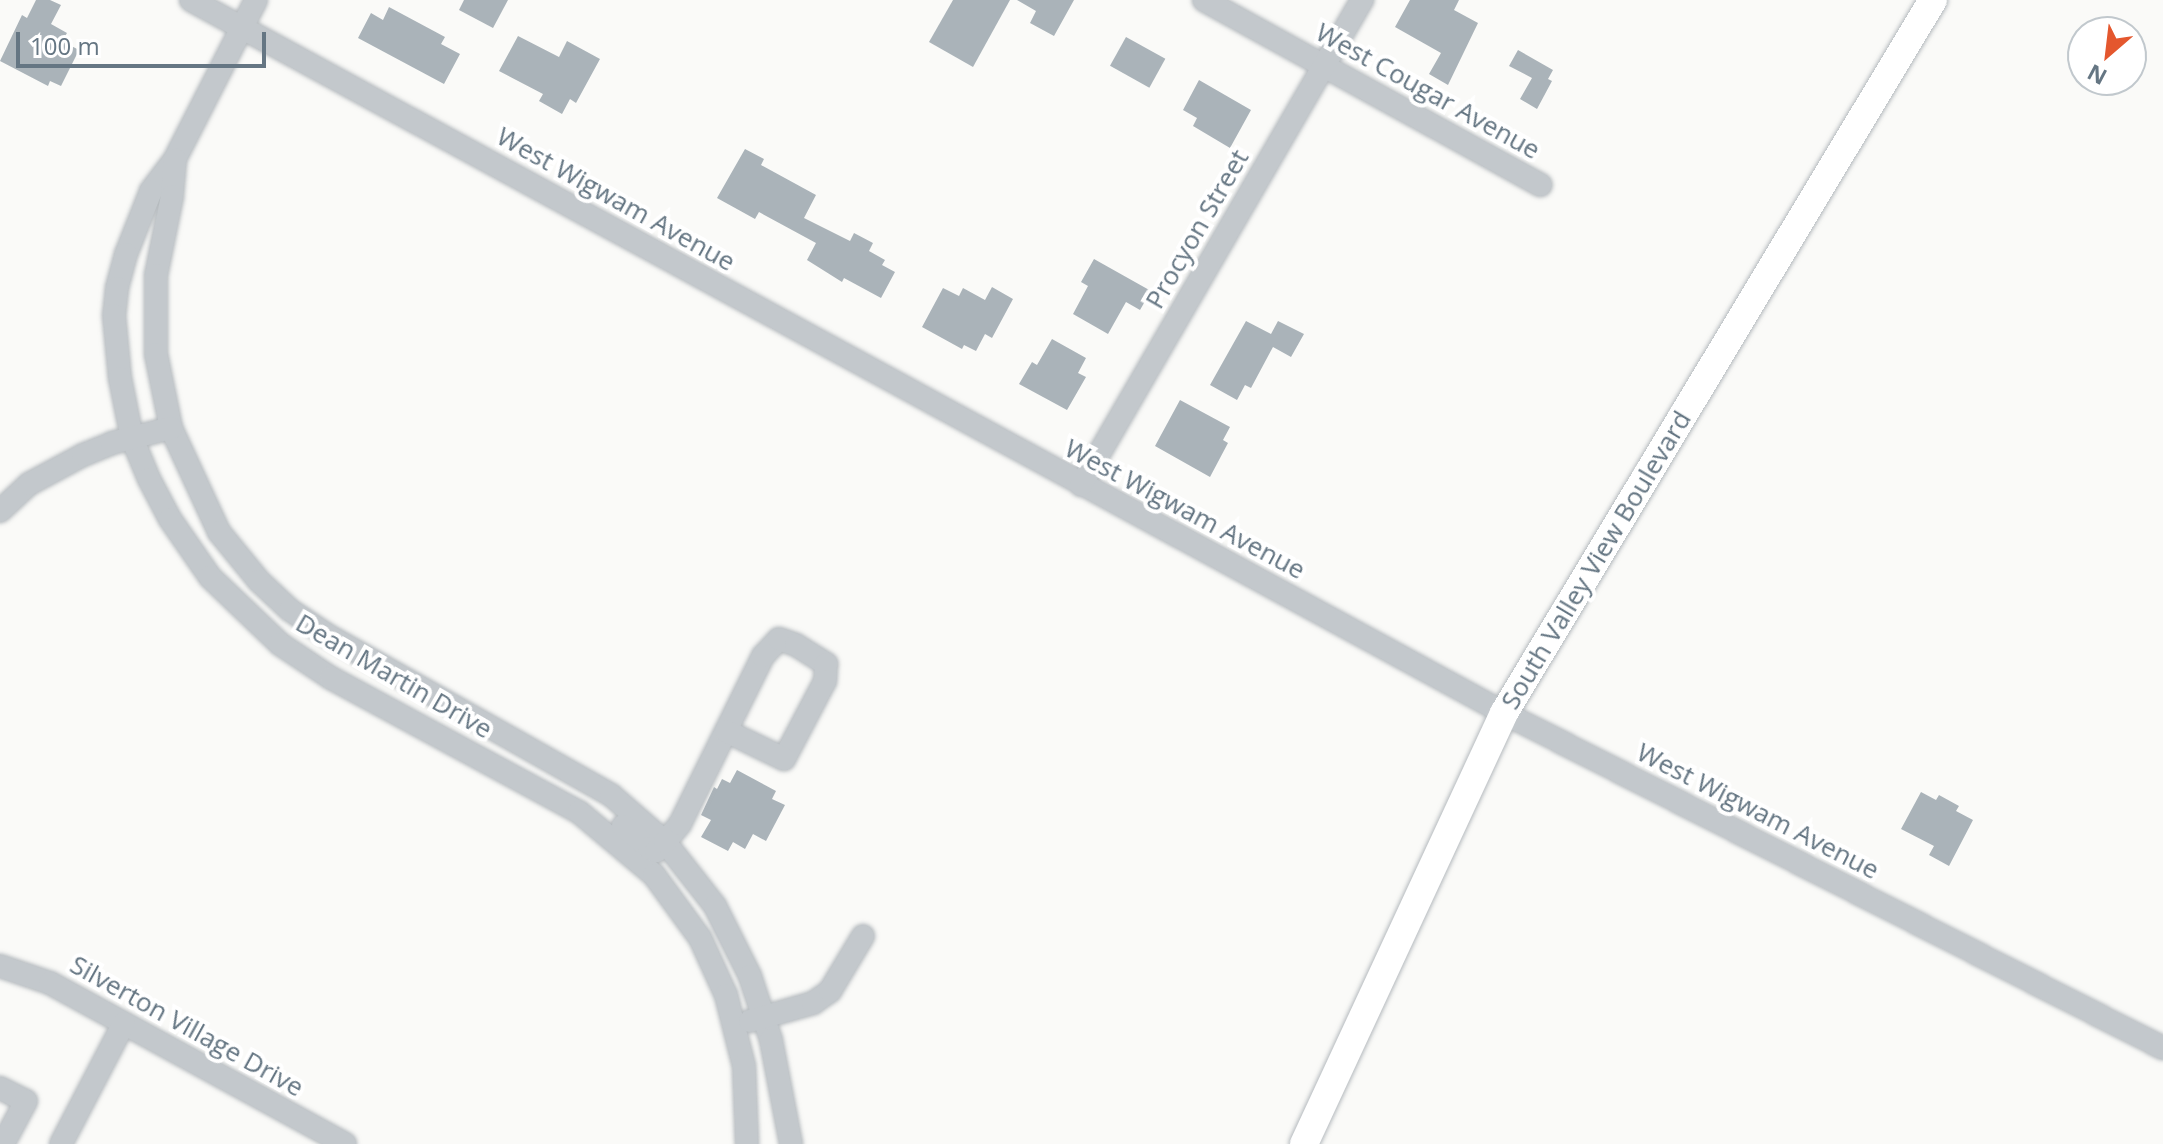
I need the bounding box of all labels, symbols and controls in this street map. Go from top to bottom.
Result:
scale bar [20,16,270,66]
street label: West Cougar Avenue [1310,16,1546,166]
north arrow [2067,16,2147,96]
text: 100 m [30,29,100,62]
text: N [2082,58,2112,93]
street label: West Wigwam Avenue [491,120,741,278]
street label: Procyon Street [1139,144,1255,314]
street label: South Valley View Boulevard [1494,405,1698,715]
street label: West Wigwam Avenue [1060,432,1310,586]
street label: Dean Martin Drive [290,607,498,745]
street label: West Wigwam Avenue [1632,736,1884,886]
street label: Silverton Village Drive [65,949,309,1103]

